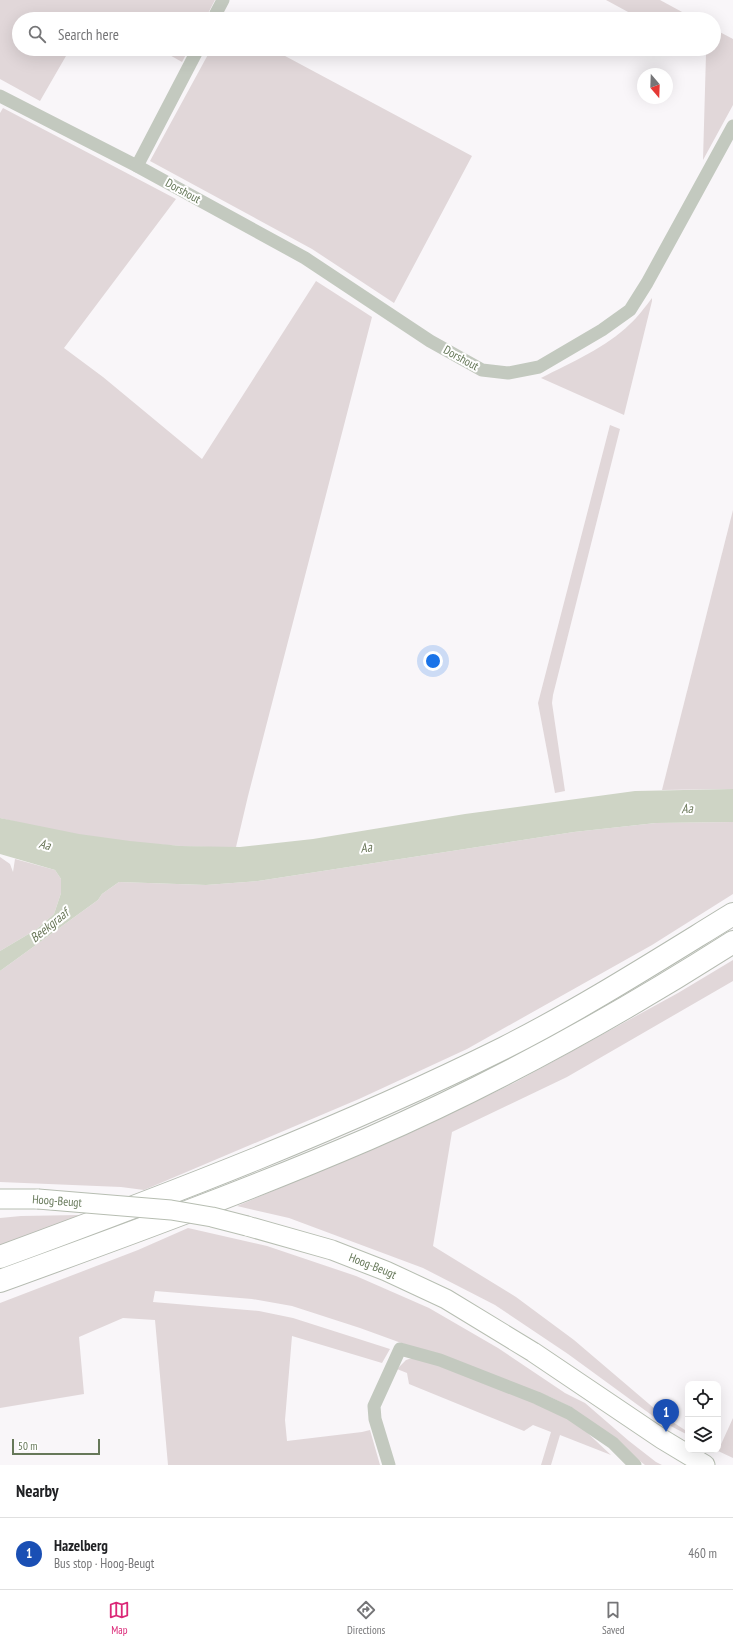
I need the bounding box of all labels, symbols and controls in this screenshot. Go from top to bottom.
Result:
search box [12,12,721,56]
icon: search [26,23,48,45]
text: Search here [58,25,119,44]
north arrow [637,68,673,104]
street label: Dorshout [163,175,204,207]
street label: Dorshout [441,342,482,374]
your location [423,651,443,671]
water label: Aa [681,800,694,817]
water label: Aa [37,835,53,854]
water label: Aa [359,838,374,857]
water label: Beekgraaf [27,903,74,946]
street label: Hoog-Beugt [32,1191,83,1210]
street label: Hoog-Beugt [347,1249,400,1282]
map controls [685,1381,721,1453]
button: locate [685,1381,721,1417]
pin: 1 [653,1399,679,1432]
button: layers [685,1417,721,1453]
scale bar [12,1437,100,1456]
text: 50 m [18,1439,37,1453]
text: Nearby [16,1480,59,1502]
text: Hazelberg [54,1536,108,1555]
text: 1 [26,1545,32,1562]
text: 460 m [688,1545,717,1562]
text: Bus stop · Hoog-Beugt [54,1555,154,1572]
tab: Map [108,1599,130,1637]
tab: Directions [347,1599,385,1637]
tab: Saved [602,1599,625,1637]

